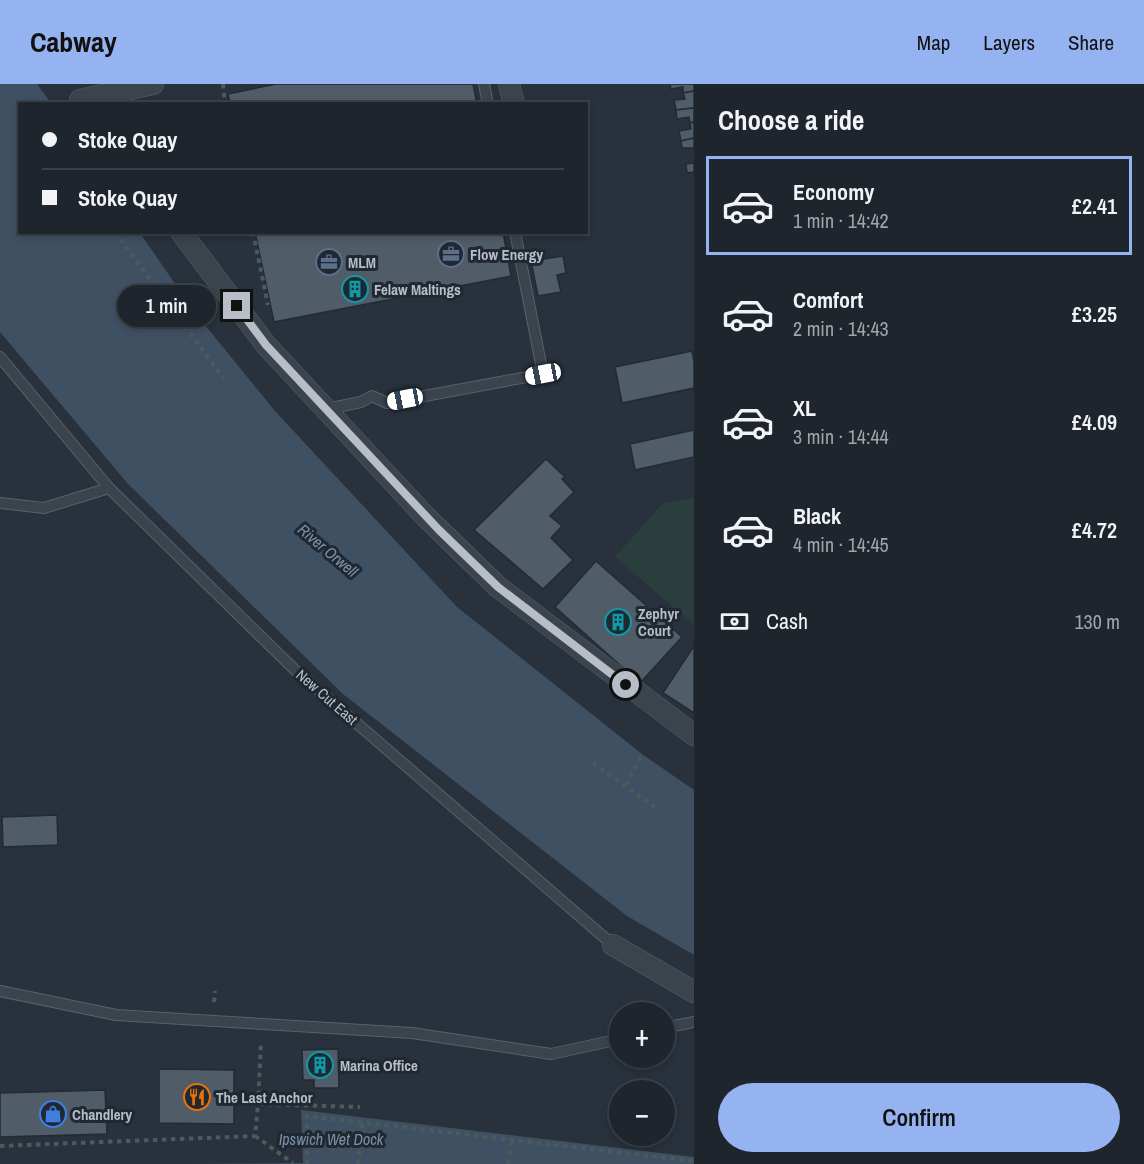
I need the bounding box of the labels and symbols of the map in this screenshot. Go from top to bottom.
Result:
office icon: Flow Energy [436,239,466,269]
place label: Flow Energy [470,244,543,265]
office icon: MLM [314,247,344,277]
place label: MLM [348,252,376,273]
building icon: Felaw Maltings [340,274,370,304]
place label: Felaw Maltings [374,279,461,300]
callout: 1 min [117,285,216,327]
route end [223,292,250,319]
car [524,362,562,386]
car [386,387,424,411]
water label: River Orwell [293,518,364,582]
place label: Zephyr Court [638,603,679,641]
building icon: Zephyr Court [603,607,633,637]
street label: New Cut East [292,664,363,730]
route start [612,671,639,698]
building icon: Marina Office [305,1050,335,1080]
place label: Marina Office [340,1055,418,1076]
restaurant icon: The Last Anchor [182,1082,212,1112]
place label: The Last Anchor [216,1087,313,1108]
shop icon: Chandlery [38,1099,68,1129]
place label: Chandlery [72,1104,132,1125]
water label: Ipswich Wet Dock [279,1128,384,1150]

